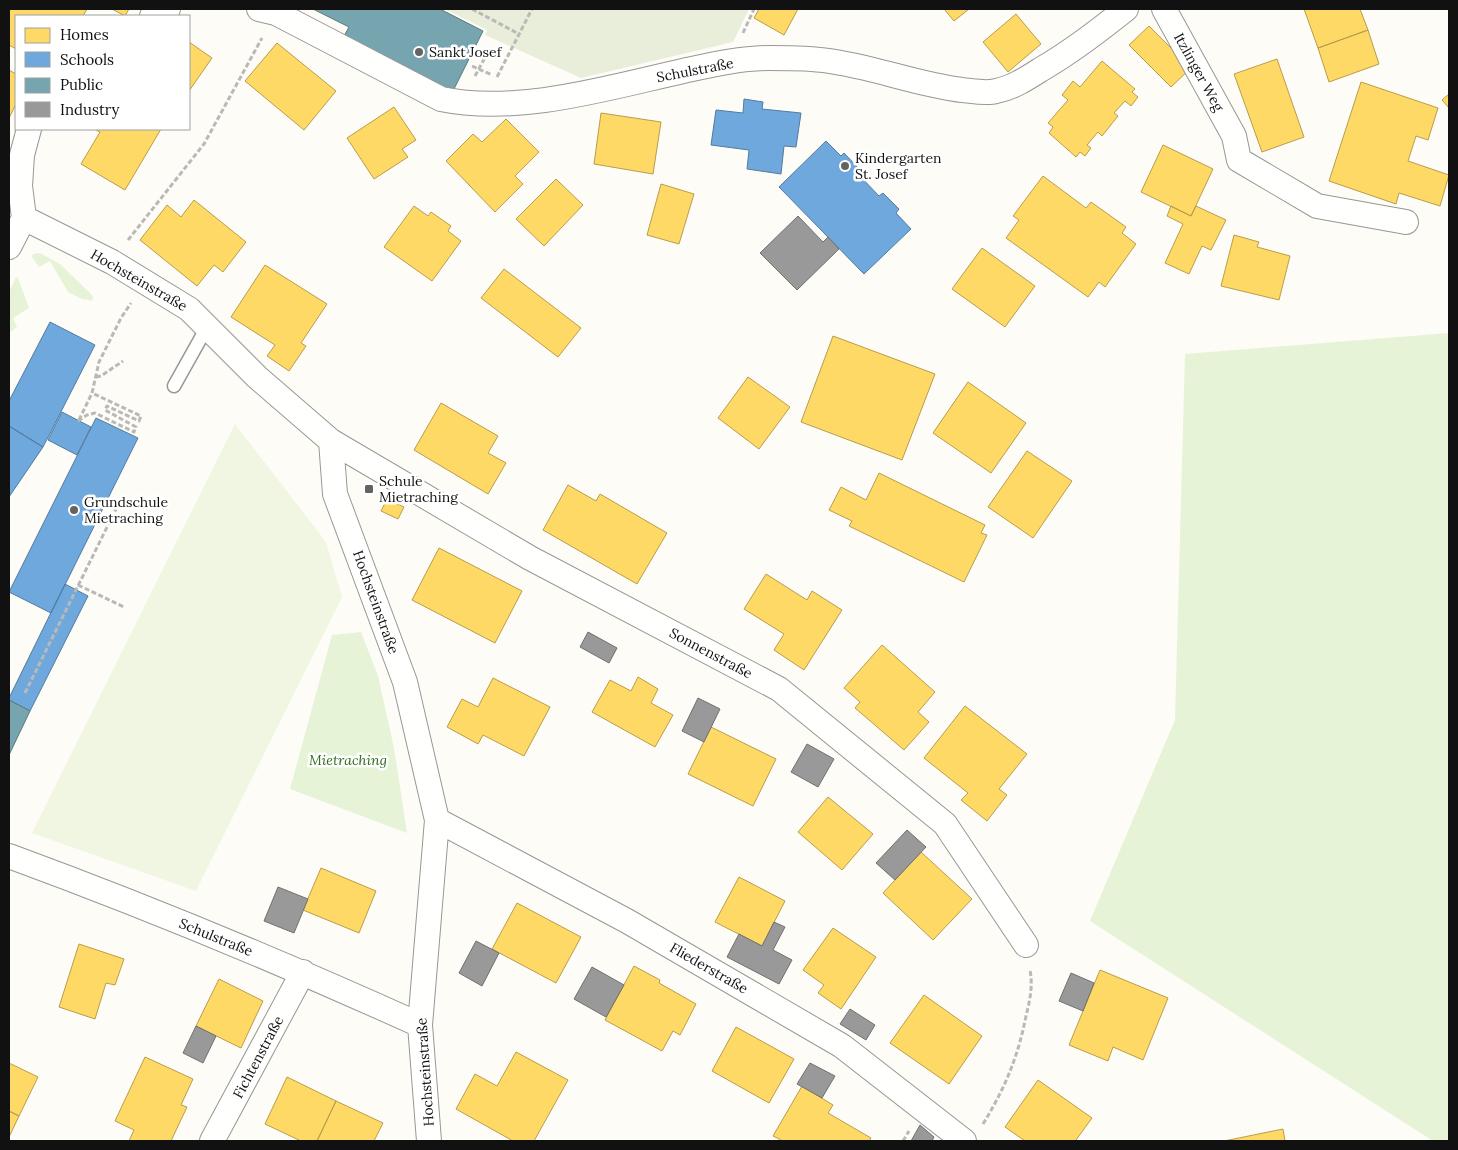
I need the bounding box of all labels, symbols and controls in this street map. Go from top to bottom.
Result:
legend [15,15,190,130]
text: Homes [60,25,109,44]
street label: Itzlinger Weg [1170,30,1228,115]
place label: Sankt Josef [429,43,503,61]
marker: Sankt Josef [413,46,425,58]
text: Schools [60,50,114,69]
street label: Schulstraße [655,54,735,86]
text: Public [60,75,103,94]
text: Industry [60,100,119,119]
place label: Kindergarten St. Josef [855,149,942,183]
marker: Kindergarten St. Josef [839,160,851,172]
street label: Hochsteinstraße [87,245,191,315]
place label: Schule Mietraching [379,472,458,506]
marker: Schule Mietraching [363,483,375,495]
place label: Grundschule Mietraching [84,493,168,527]
marker: Grundschule Mietraching [68,504,80,516]
street label: Hochsteinstraße [349,548,403,657]
street label: Sonnenstraße [666,624,756,683]
park label: Mietraching [309,751,387,769]
street label: Schulstraße [176,914,256,960]
street label: Fliederstraße [667,938,752,998]
street label: Fichtenstraße [229,1012,287,1101]
street label: Hochsteinstraße [412,1017,438,1127]

